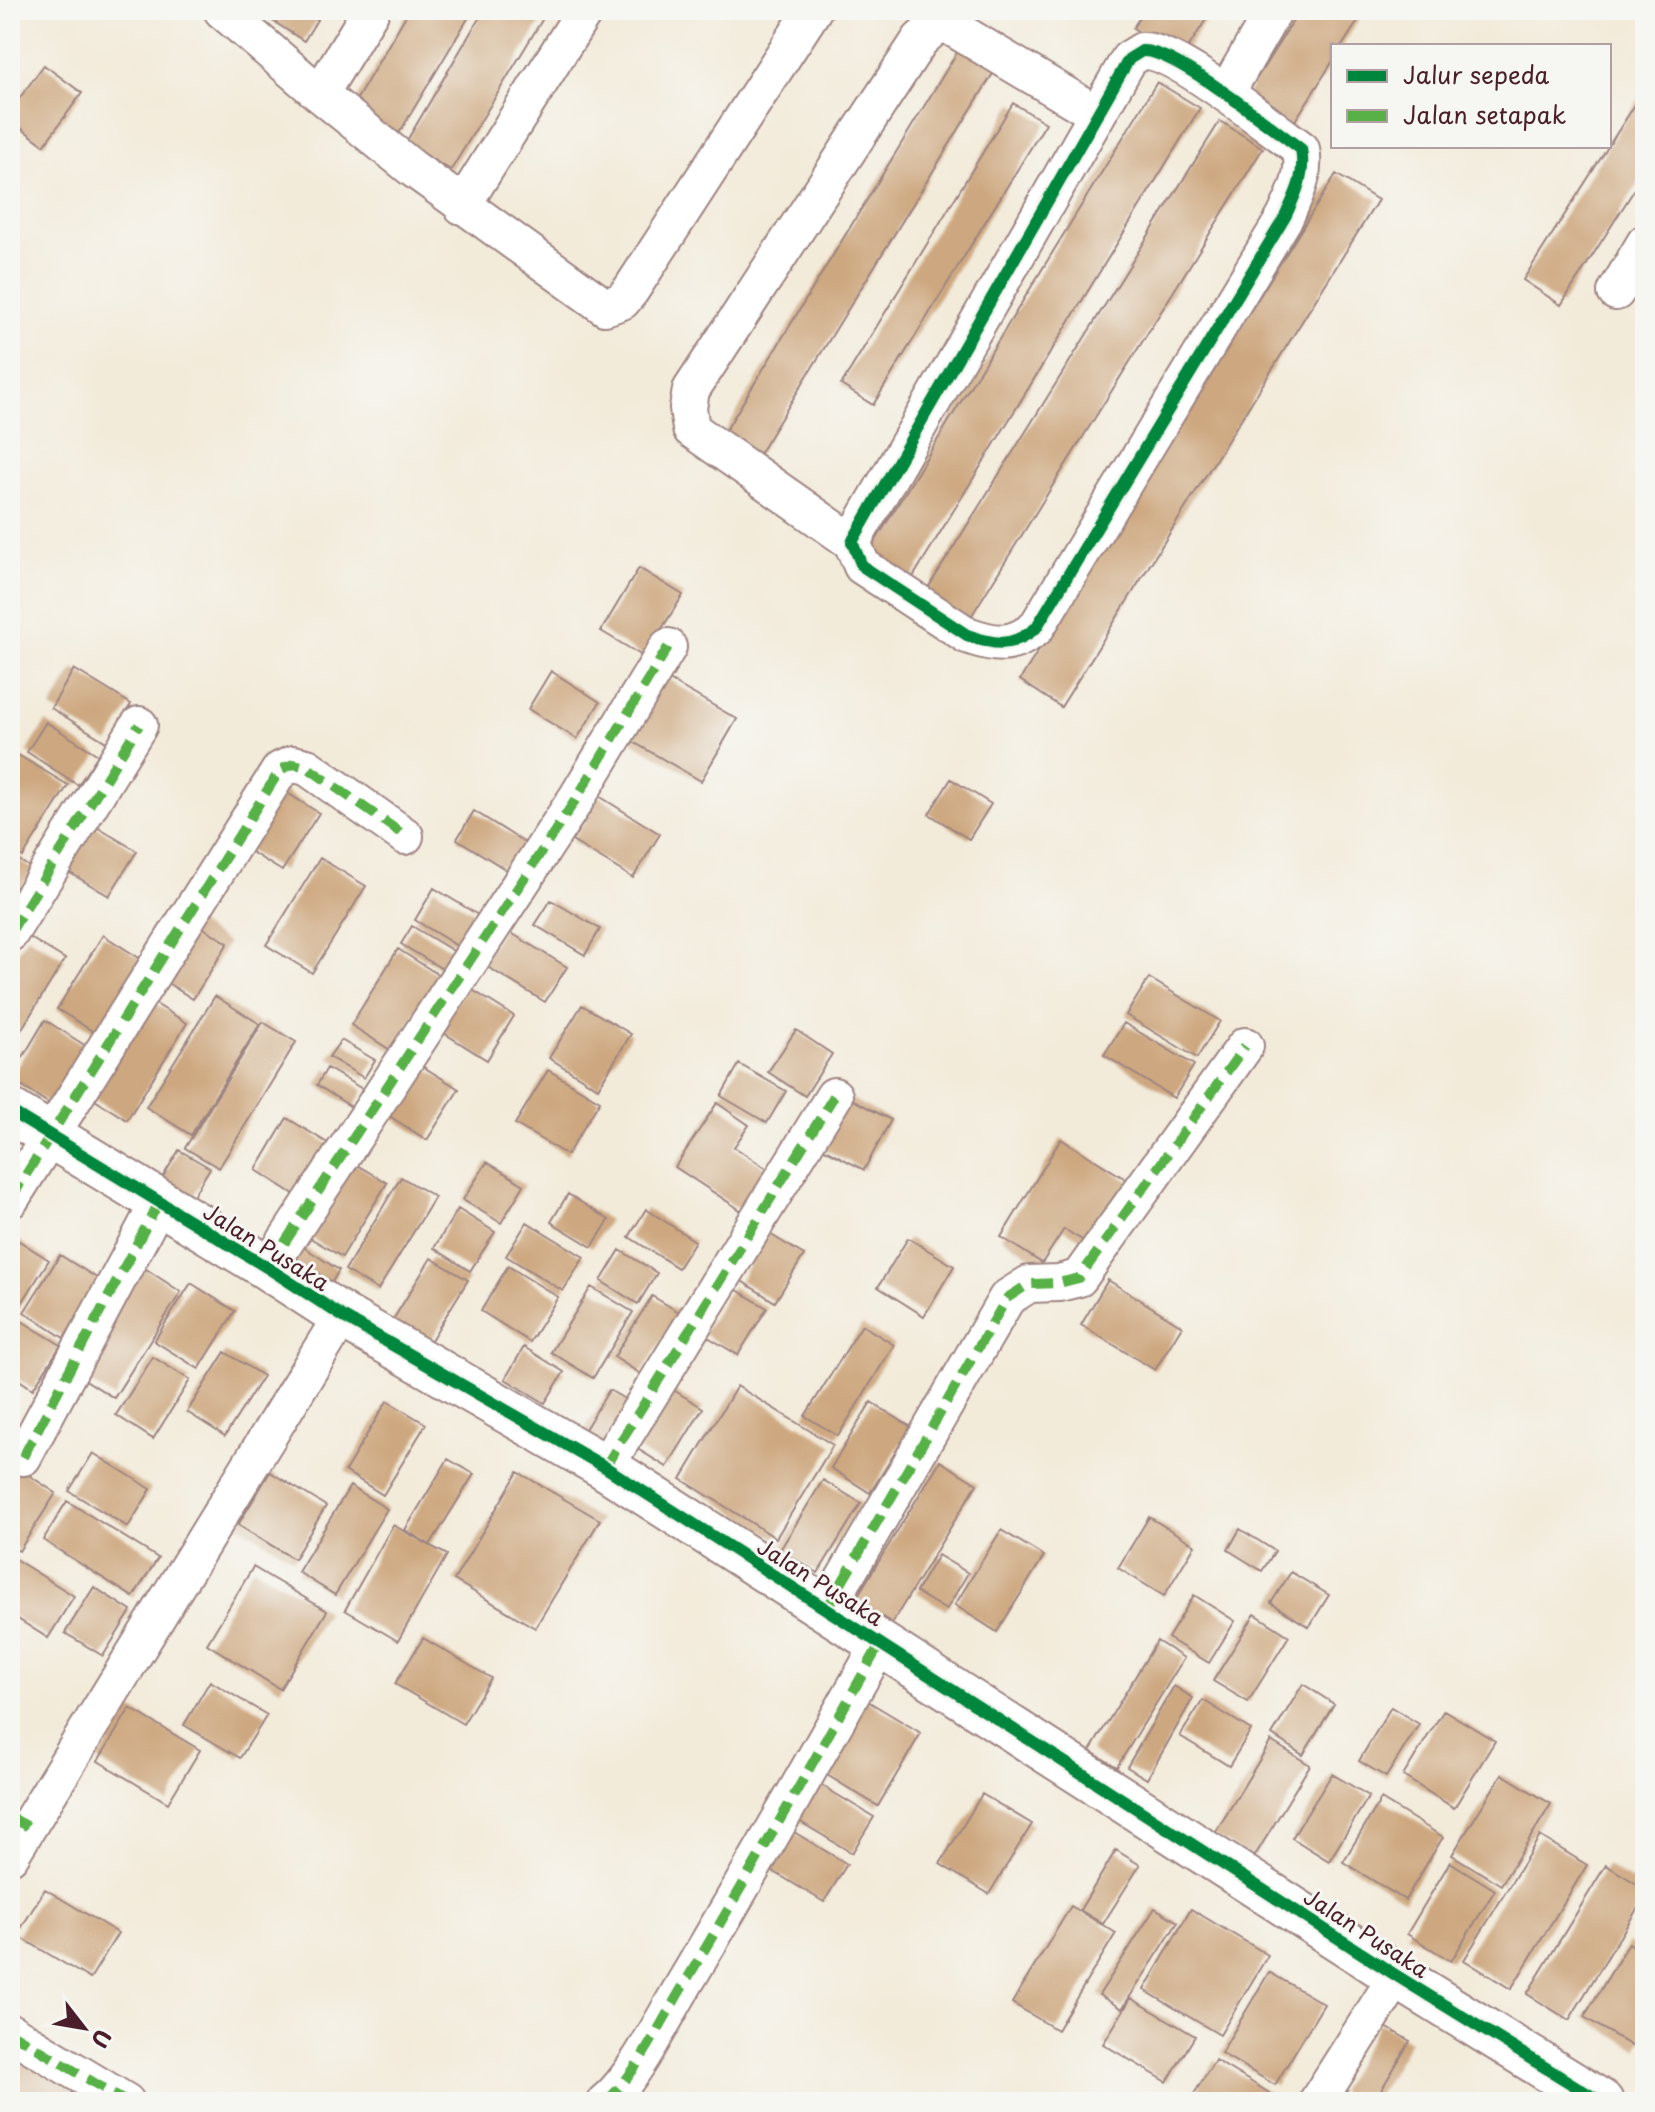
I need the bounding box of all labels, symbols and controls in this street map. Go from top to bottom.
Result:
legend [1331,44,1611,148]
text: Jalur sepeda [1403,56,1550,92]
text: Jalan setapak [1403,96,1566,132]
street label: Jalan Pusaka [197,1194,337,1298]
street label: Jalan Pusaka [751,1529,891,1633]
street label: Jalan Pusaka [1298,1879,1436,1985]
north arrow [44,1988,124,2068]
text: U [84,2023,121,2055]

